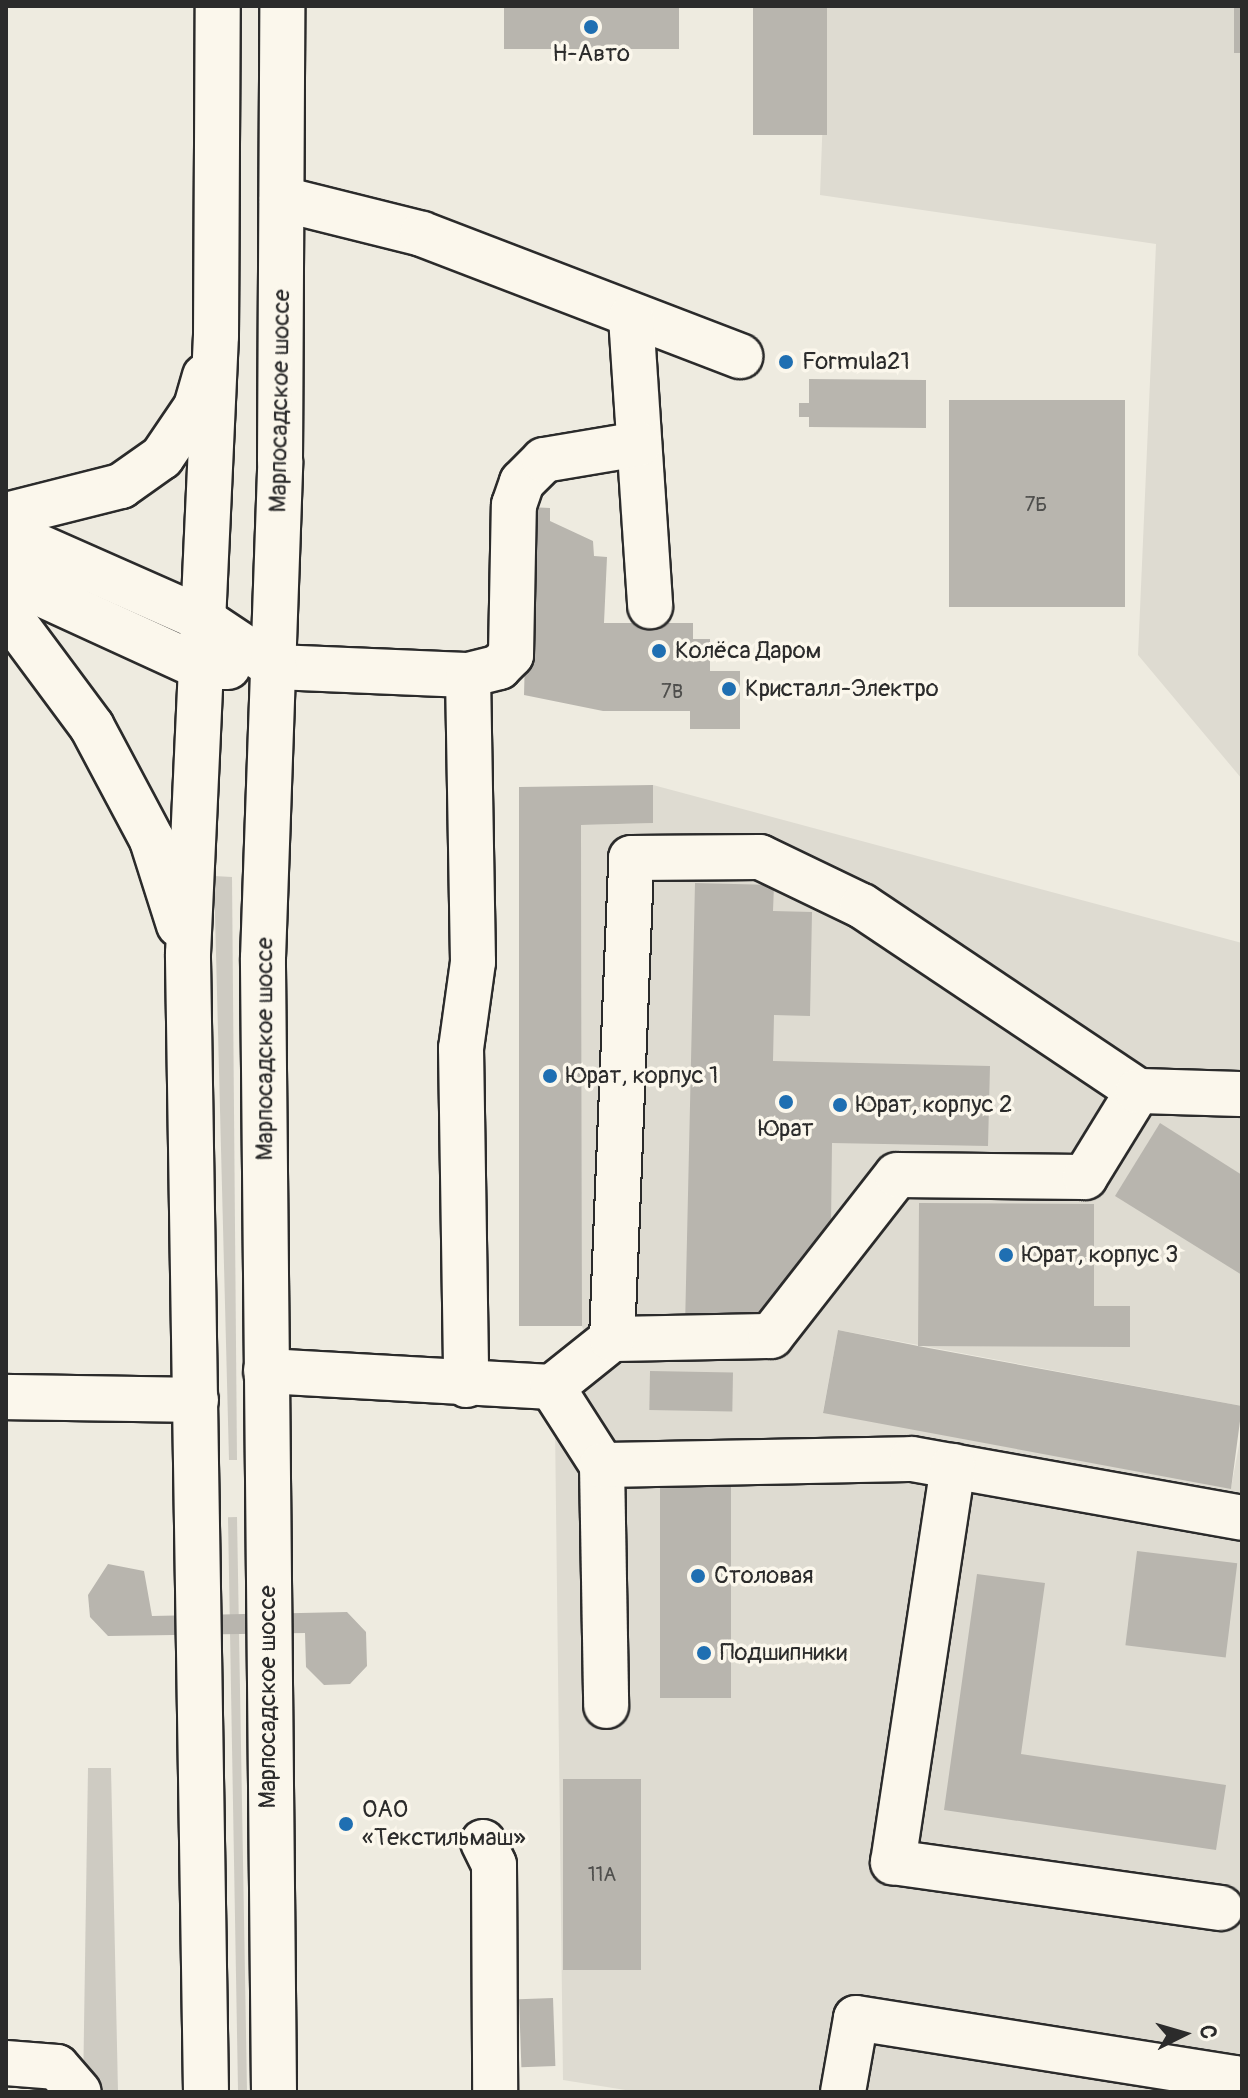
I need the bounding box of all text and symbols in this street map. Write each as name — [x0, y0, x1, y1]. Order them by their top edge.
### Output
marker: Н-Авто — [582, 18, 600, 36]
place label: Н-Авто — [552, 40, 630, 68]
street label: Марпосадское шоссе — [264, 289, 296, 513]
place label: Formula21 — [802, 348, 910, 376]
marker: Formula21 — [777, 353, 795, 371]
house number: 7Б — [1025, 492, 1047, 516]
place label: Колёса Даром — [675, 637, 821, 665]
marker: Колёса Даром — [650, 642, 668, 660]
place label: Кристалл-Электро — [745, 675, 939, 703]
house number: 7В — [661, 679, 683, 703]
marker: Кристалл-Электро — [720, 680, 738, 698]
street label: Марпосадское шоссе — [251, 937, 279, 1161]
place label: Юрат, корпус 1 — [566, 1062, 718, 1090]
marker: Юрат, корпус 1 — [541, 1067, 559, 1085]
place label: Юрат, корпус 2 — [856, 1091, 1012, 1119]
marker: Юрат — [777, 1093, 795, 1111]
marker: Юрат, корпус 2 — [831, 1096, 849, 1114]
place label: Юрат — [758, 1115, 814, 1143]
place label: Юрат, корпус 3 — [1022, 1241, 1178, 1269]
marker: Юрат, корпус 3 — [997, 1246, 1015, 1264]
place label: Столовая — [714, 1562, 813, 1590]
marker: Столовая — [689, 1567, 707, 1585]
street label: Марпосадское шоссе — [254, 1585, 282, 1809]
place label: Подшипники — [720, 1639, 847, 1667]
marker: Подшипники — [695, 1644, 713, 1662]
place label: ОАО «Текстильмаш» — [362, 1796, 526, 1852]
marker: ОАО «Текстильмаш» — [337, 1815, 355, 1833]
house number: 11А — [588, 1862, 616, 1886]
north arrow — [1144, 1994, 1224, 2074]
text: С — [1193, 2024, 1222, 2040]

